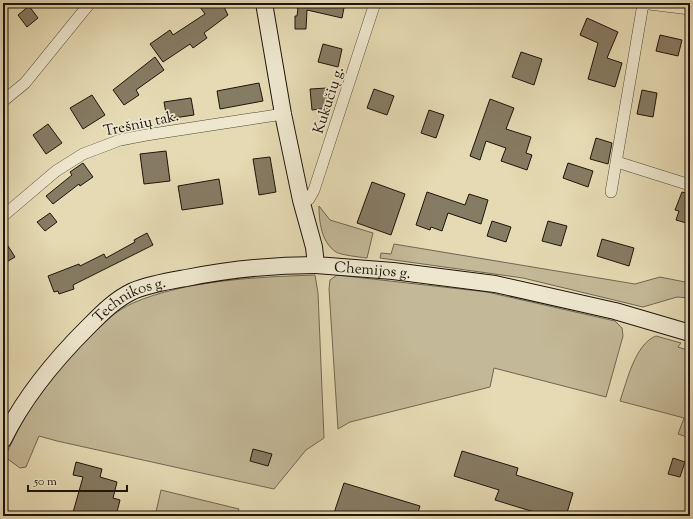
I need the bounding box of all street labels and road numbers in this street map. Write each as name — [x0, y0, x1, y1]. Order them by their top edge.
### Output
street label: Kukučių g. — [309, 64, 350, 137]
street label: Trešnių tak. — [102, 106, 181, 143]
street label: Chemijos g. — [333, 257, 412, 285]
street label: Technikos g. — [89, 273, 168, 328]

